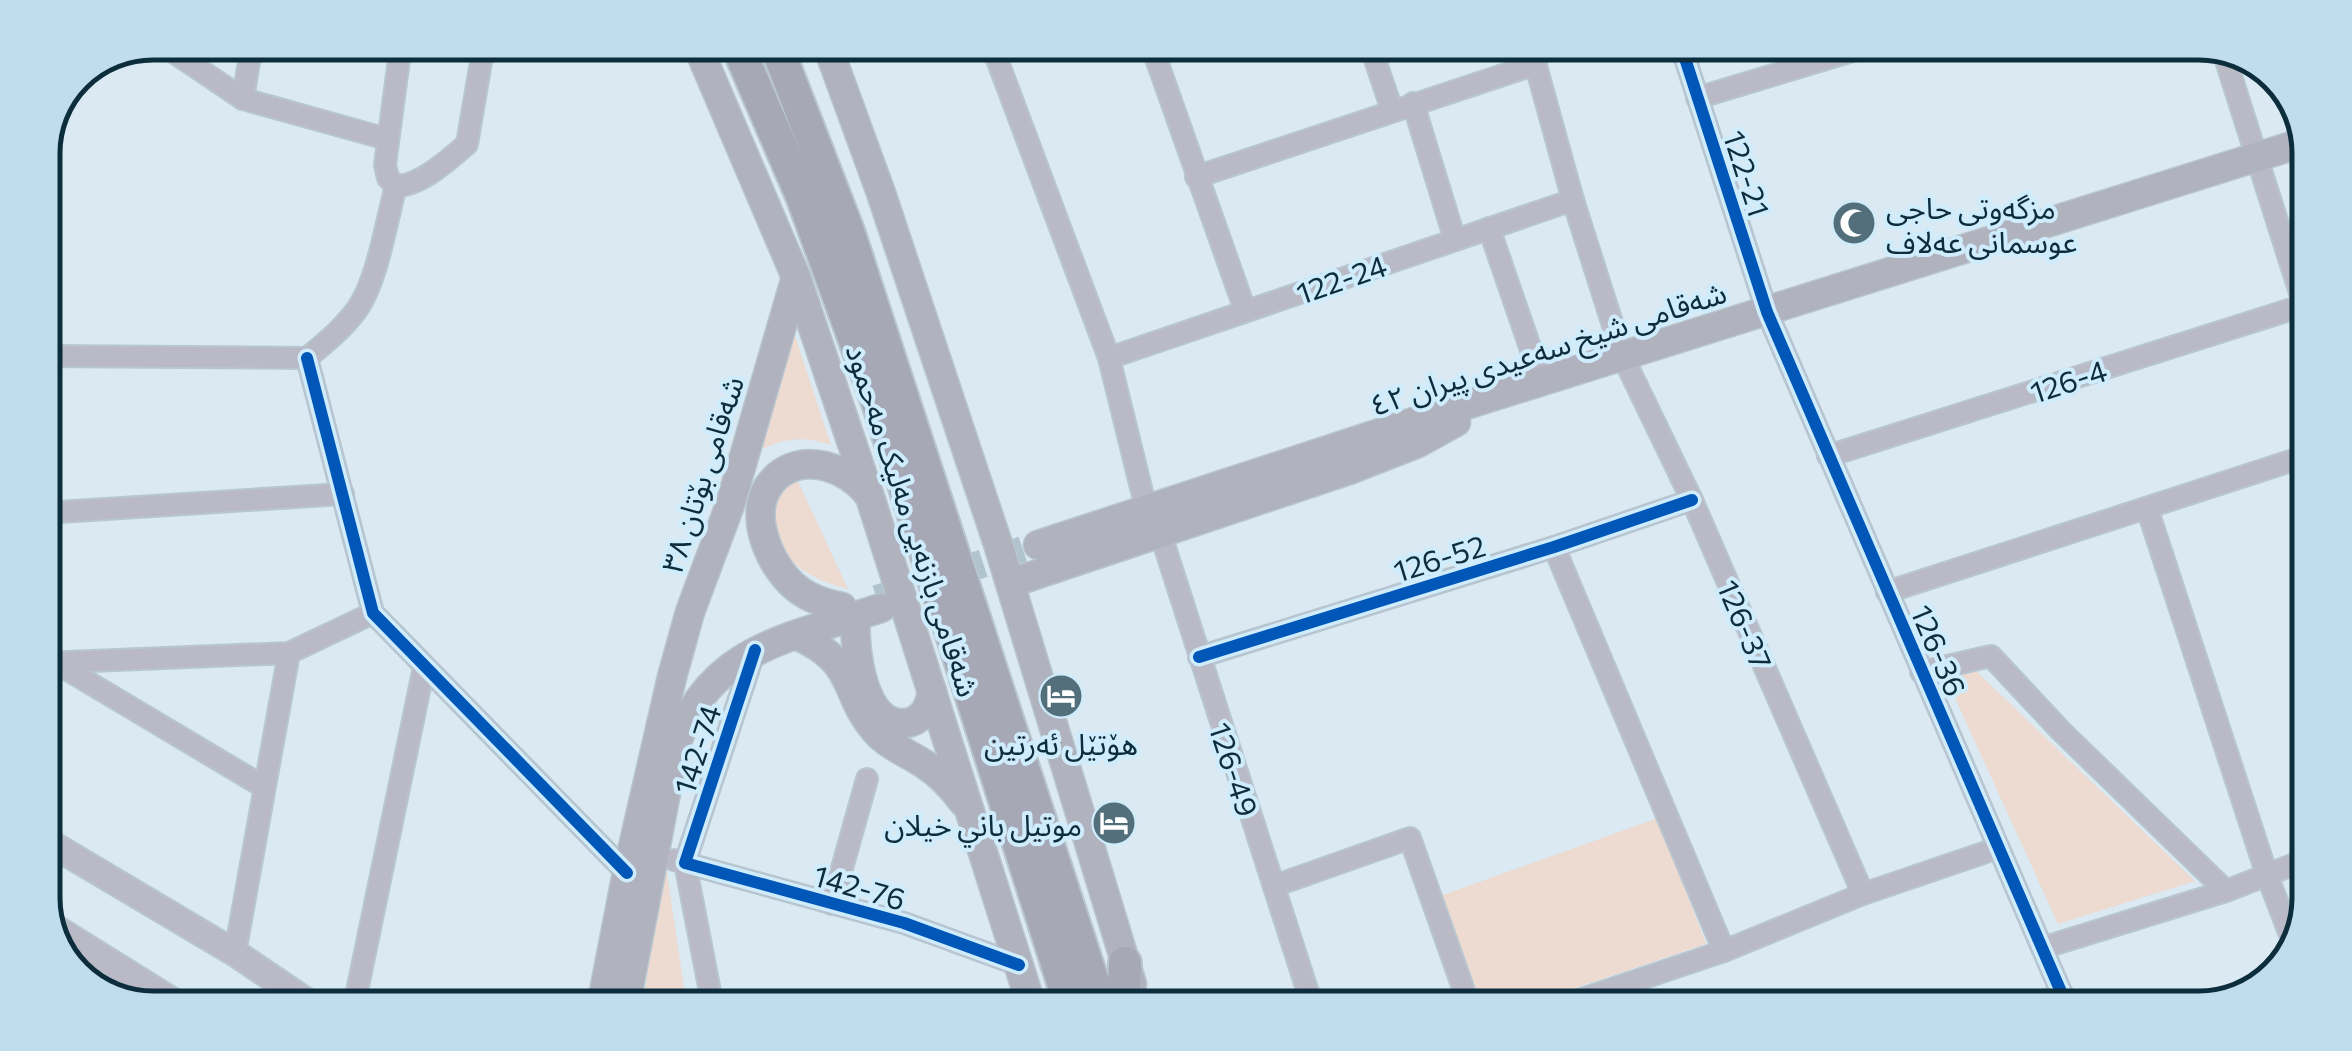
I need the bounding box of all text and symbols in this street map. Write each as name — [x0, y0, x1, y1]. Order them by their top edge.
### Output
street label: 122-21 — [1717, 125, 1779, 221]
place label: مزگەوتی حاجی عوسمانی عەلاف — [1886, 188, 2077, 260]
mosque icon: مزگەوتی حاجی عوسمانی عەلاف — [1831, 200, 1877, 246]
street label: 122-24 — [1291, 245, 1391, 311]
street label: شەقامی شیخ سەعیدی پیران ٤٢ — [1366, 272, 1732, 428]
street label: شەقامی بازنەیی مەلیک مەحمود — [839, 339, 988, 701]
street label: 126-4 — [2025, 350, 2111, 410]
street label: شەقامی بۆتان ٣٨ — [652, 371, 751, 577]
street label: 126-52 — [1389, 526, 1489, 588]
street label: 126-37 — [1711, 574, 1781, 674]
street label: 126-36 — [1904, 599, 1976, 701]
hotel icon: هۆتێل ئەرتین — [1038, 673, 1084, 719]
street label: 142-74 — [664, 700, 728, 798]
street label: 126-49 — [1202, 717, 1268, 821]
place label: هۆتێل ئەرتین — [984, 724, 1138, 762]
hotel icon: موتيل باني خيلان — [1091, 800, 1137, 846]
place label: موتيل باني خيلان — [884, 805, 1082, 848]
street label: 142-76 — [810, 855, 910, 917]

